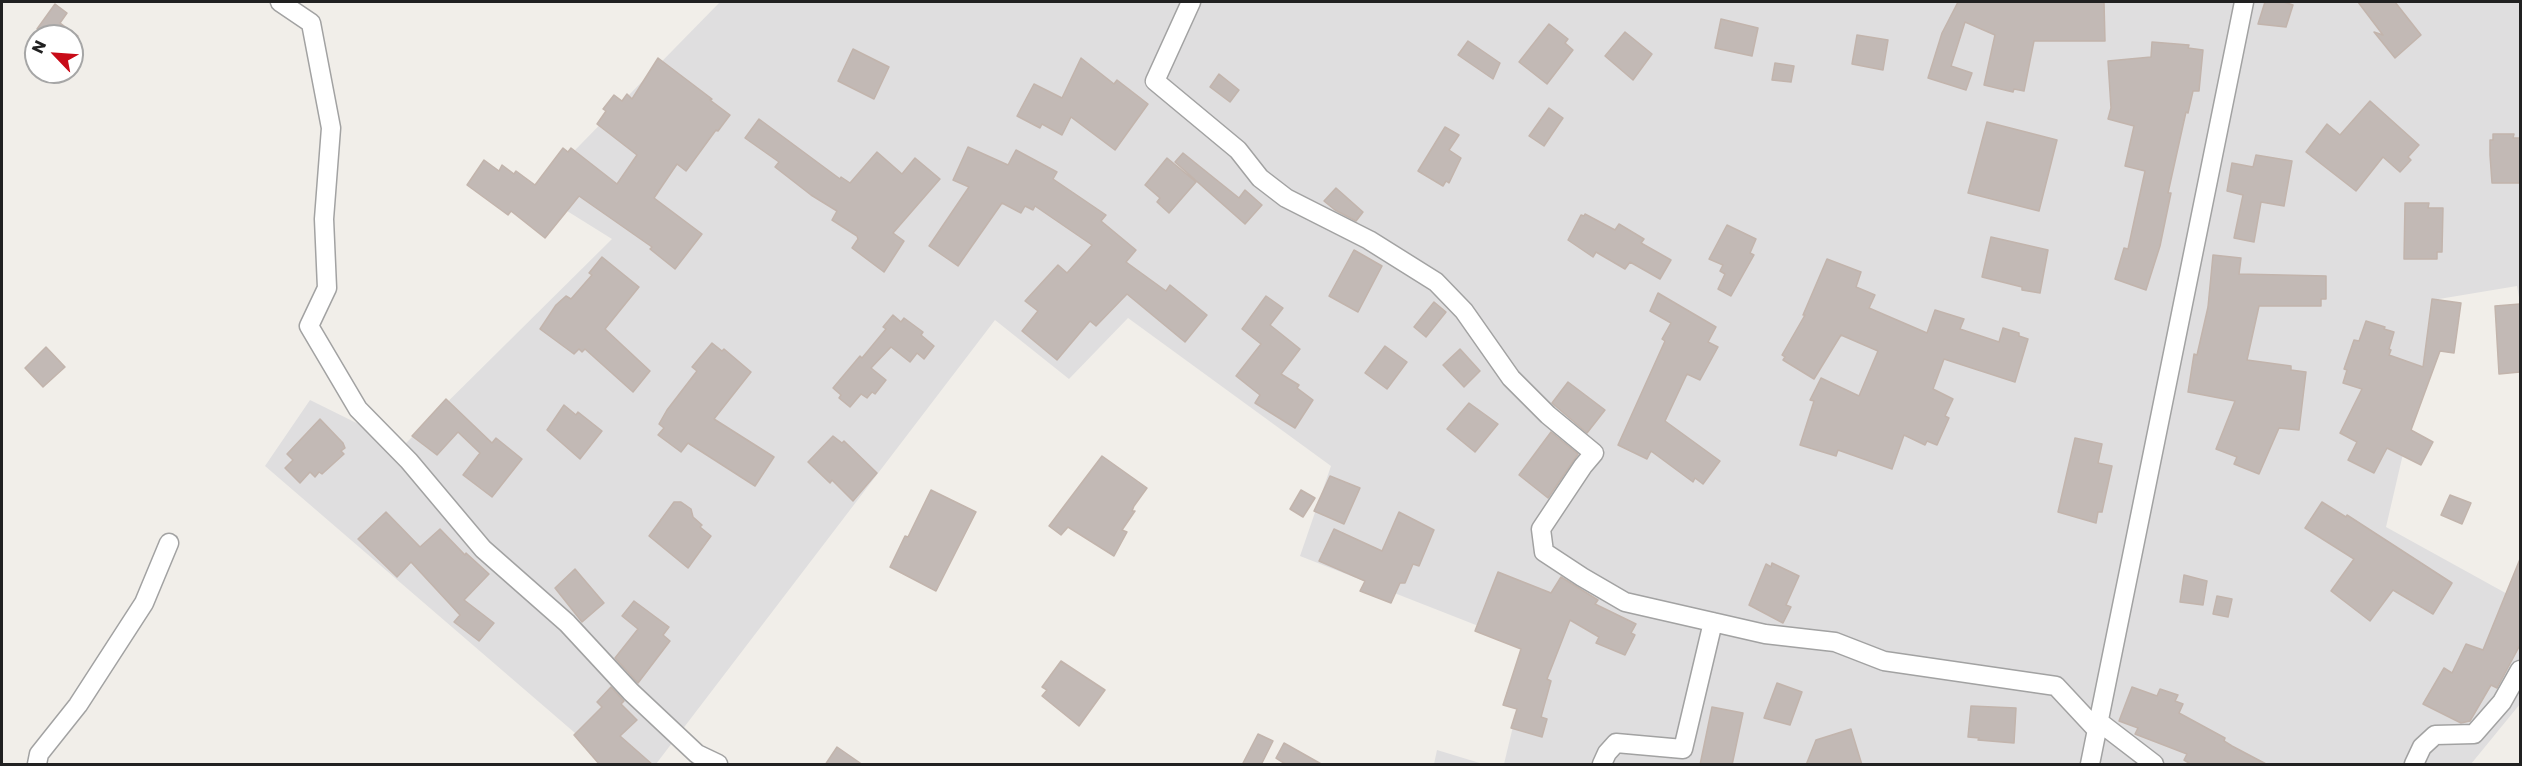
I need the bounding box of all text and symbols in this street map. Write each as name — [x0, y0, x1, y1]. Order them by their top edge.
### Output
north arrow — [24, 24, 84, 84]
text: N — [26, 37, 52, 57]

